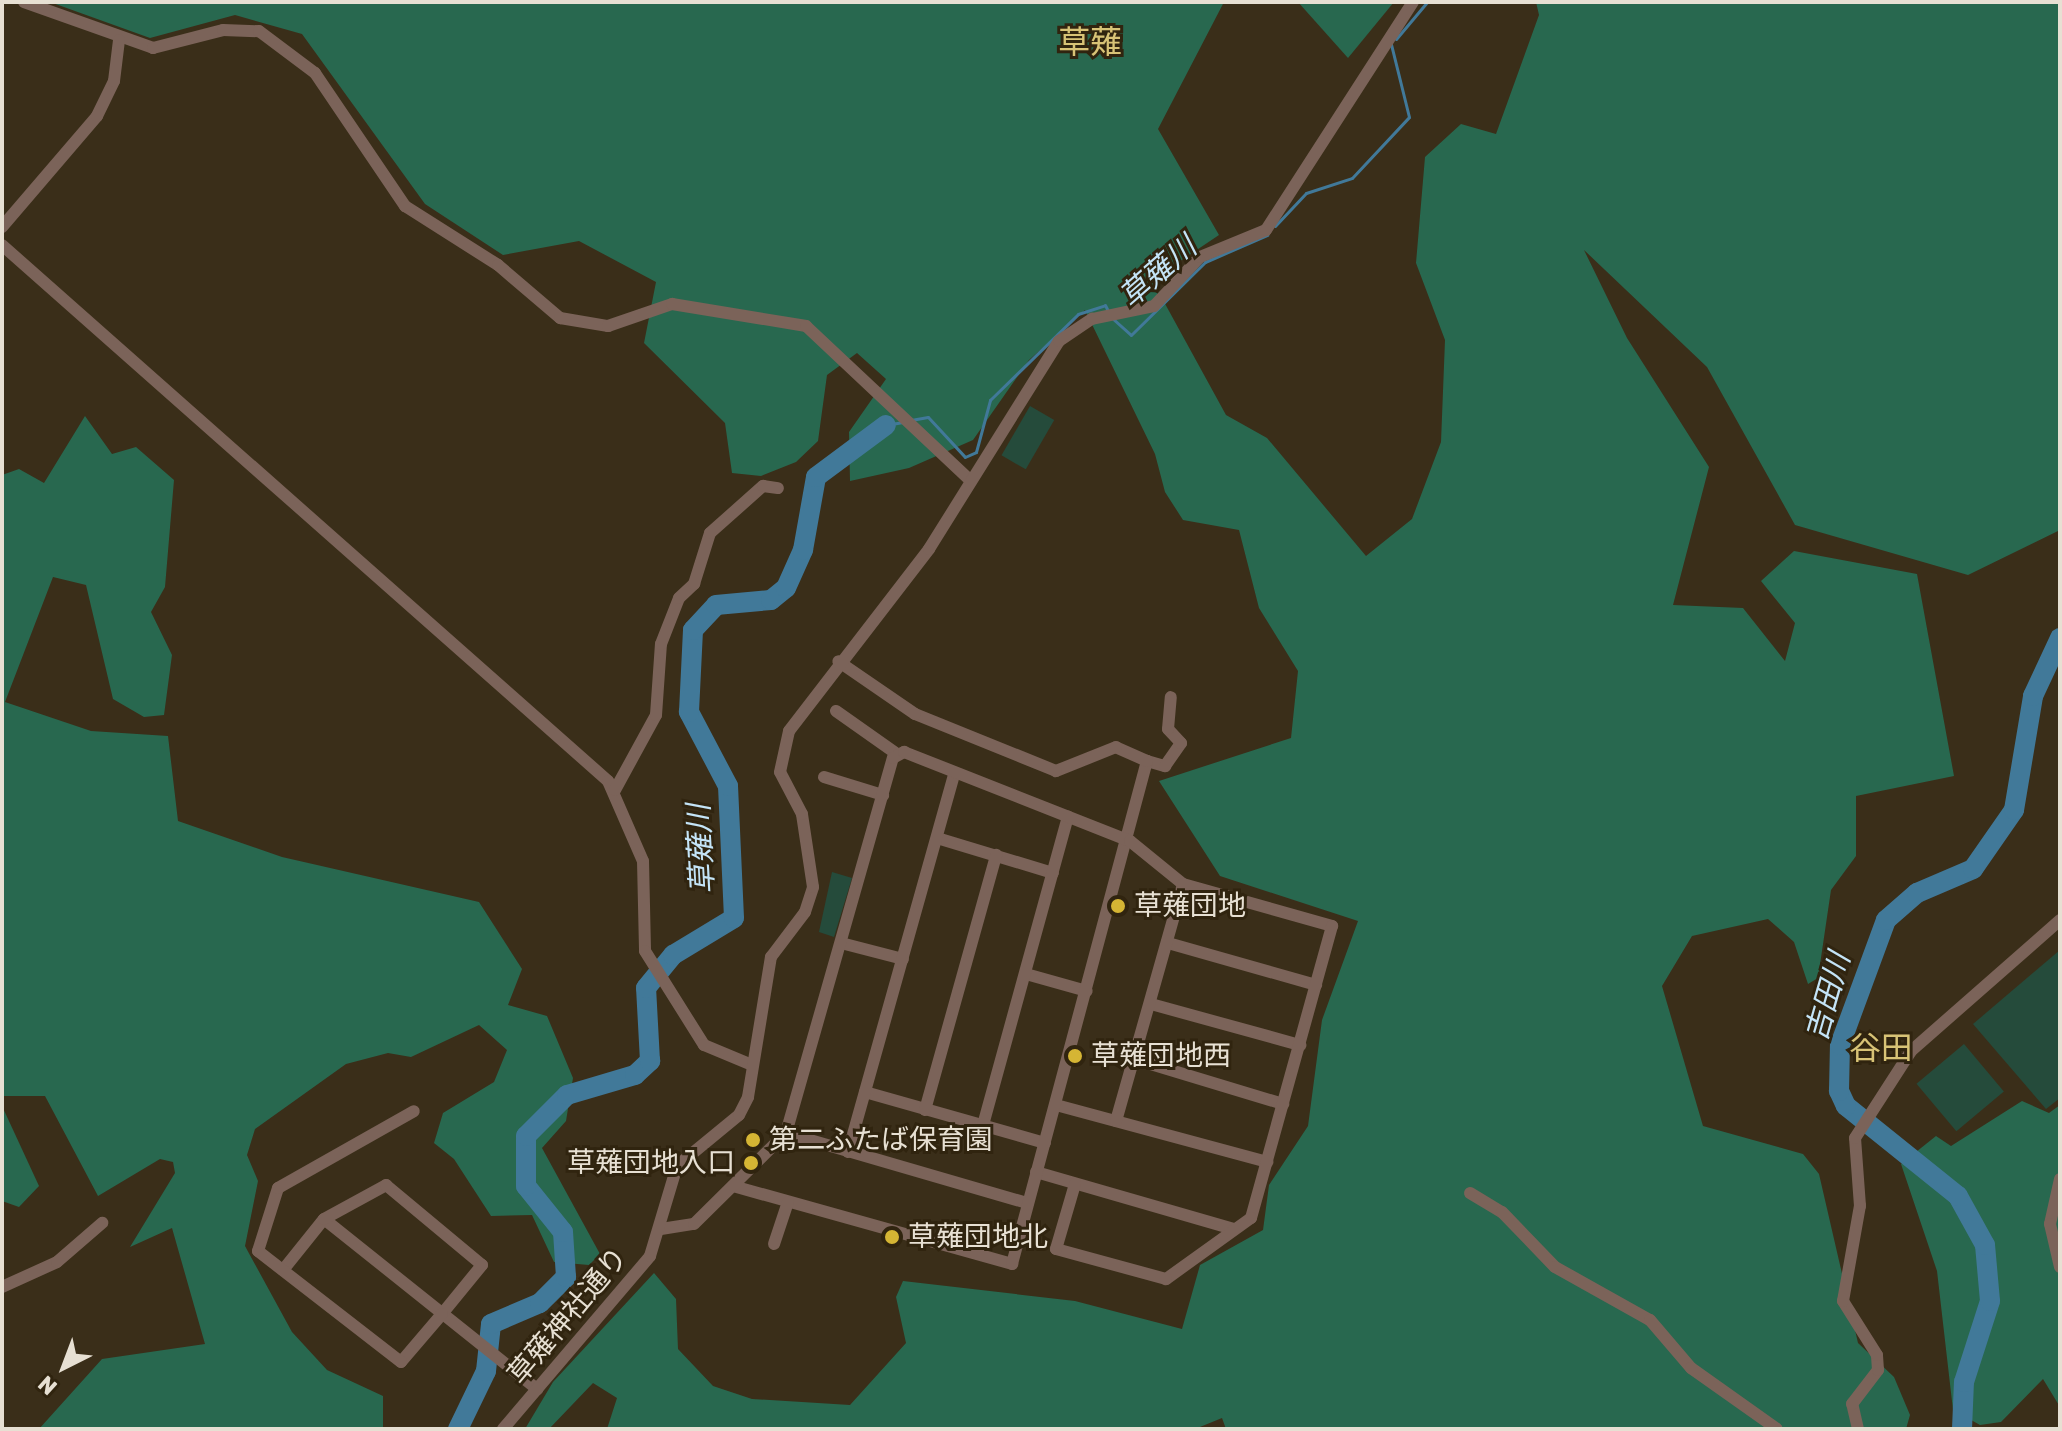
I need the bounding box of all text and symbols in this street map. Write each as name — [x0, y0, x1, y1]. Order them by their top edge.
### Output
district label: 草薙 — [1058, 23, 1122, 61]
water label: 草薙川 — [1112, 229, 1204, 315]
water label: 草薙川 — [681, 803, 721, 895]
place label: 草薙団地 — [1134, 889, 1246, 923]
marker: 草薙団地 — [1109, 897, 1127, 915]
water label: 吉田川 — [1798, 949, 1858, 1045]
district label: 谷田 — [1849, 1029, 1913, 1067]
place label: 草薙団地西 — [1091, 1039, 1231, 1073]
marker: 草薙団地西 — [1066, 1047, 1084, 1065]
place label: 第二ふたば保育園 — [769, 1123, 993, 1157]
marker: 第二ふたば保育園 — [744, 1131, 762, 1149]
place label: 草薙団地入口 — [567, 1146, 735, 1180]
marker: 草薙団地入口 — [742, 1154, 760, 1172]
place label: 草薙団地北 — [908, 1220, 1048, 1254]
marker: 草薙団地北 — [883, 1228, 901, 1246]
street label: 草薙神社通り — [501, 1241, 635, 1391]
north arrow — [24, 1327, 104, 1407]
text: N — [33, 1370, 63, 1401]

